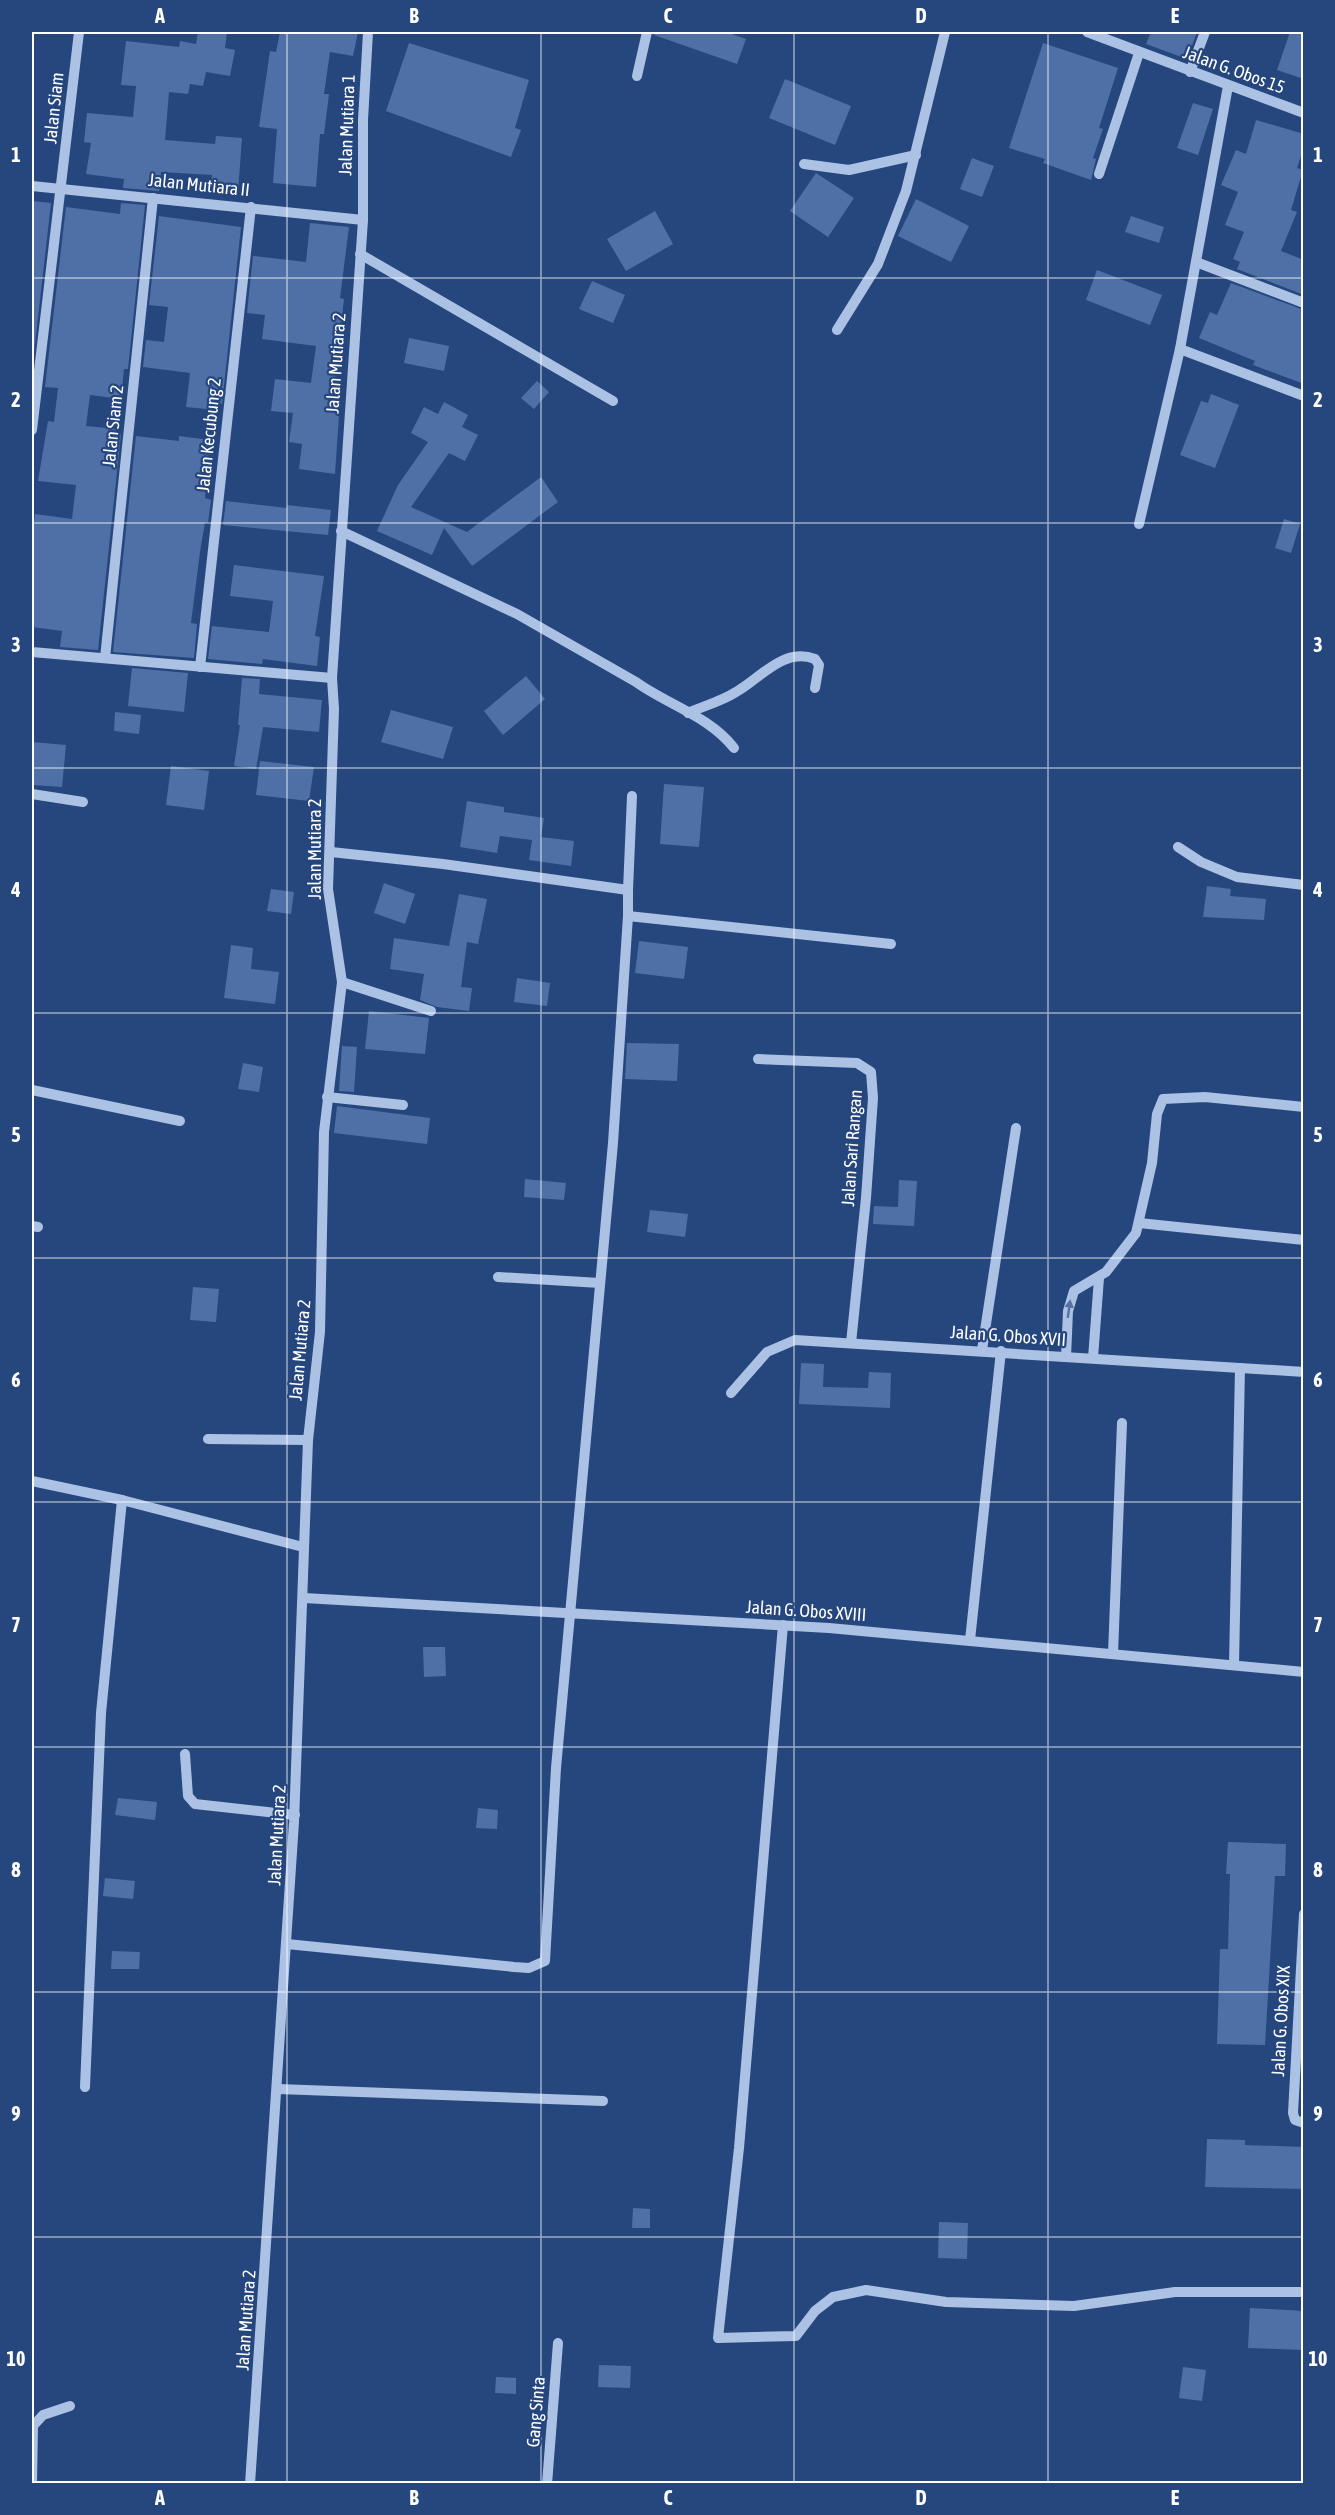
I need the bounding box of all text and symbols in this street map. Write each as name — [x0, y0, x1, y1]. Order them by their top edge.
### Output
text: A — [154, 4, 165, 27]
text: B — [409, 4, 419, 27]
text: C — [664, 4, 673, 27]
text: D — [915, 4, 927, 27]
text: E — [1171, 4, 1180, 27]
street label: Jalan G. Obos 15 — [1180, 41, 1288, 98]
street label: Jalan Siam — [39, 71, 68, 145]
street label: Jalan Mutiara 1 — [334, 74, 359, 176]
text: 1 — [11, 143, 21, 166]
text: 1 — [1313, 143, 1323, 166]
street label: Jalan Mutiara II — [147, 169, 251, 200]
street label: Jalan Mutiara 2 — [321, 312, 350, 414]
street label: Jalan Kecubung 2 — [192, 377, 225, 493]
street label: Jalan Siam 2 — [98, 384, 127, 468]
text: 2 — [11, 388, 21, 411]
text: 2 — [1313, 388, 1323, 411]
text: 3 — [11, 633, 21, 656]
text: 3 — [1313, 633, 1323, 656]
street label: Jalan Mutiara 2 — [304, 798, 325, 900]
text: 4 — [10, 878, 21, 901]
text: 4 — [1312, 878, 1323, 901]
street label: Jalan Sari Rangan — [837, 1089, 866, 1207]
text: 5 — [11, 1123, 21, 1146]
text: 5 — [1313, 1123, 1323, 1146]
street label: Jalan Mutiara 2 — [285, 1299, 314, 1401]
one-way arrow — [1064, 1299, 1073, 1318]
street label: Jalan G. Obos XVII — [949, 1321, 1067, 1350]
text: 6 — [11, 1368, 21, 1391]
text: 6 — [1313, 1368, 1323, 1391]
street label: Jalan G. Obos XVIII — [745, 1596, 867, 1625]
text: 7 — [11, 1613, 21, 1636]
text: 7 — [1313, 1613, 1323, 1636]
street label: Jalan Mutiara 2 — [263, 1784, 290, 1886]
text: 8 — [11, 1858, 21, 1881]
text: 8 — [1313, 1858, 1323, 1881]
street label: Jalan G. Obos XIX — [1267, 1964, 1294, 2077]
text: 9 — [11, 2102, 21, 2125]
text: 9 — [1313, 2102, 1323, 2125]
street label: Jalan Mutiara 2 — [231, 2269, 260, 2371]
text: 10 — [7, 2347, 25, 2370]
text: 10 — [1309, 2347, 1327, 2370]
street label: Gang Sinta — [522, 2376, 549, 2448]
text: A — [154, 2486, 165, 2509]
text: B — [409, 2486, 419, 2509]
text: C — [664, 2486, 673, 2509]
text: D — [915, 2486, 927, 2509]
text: E — [1171, 2486, 1180, 2509]

